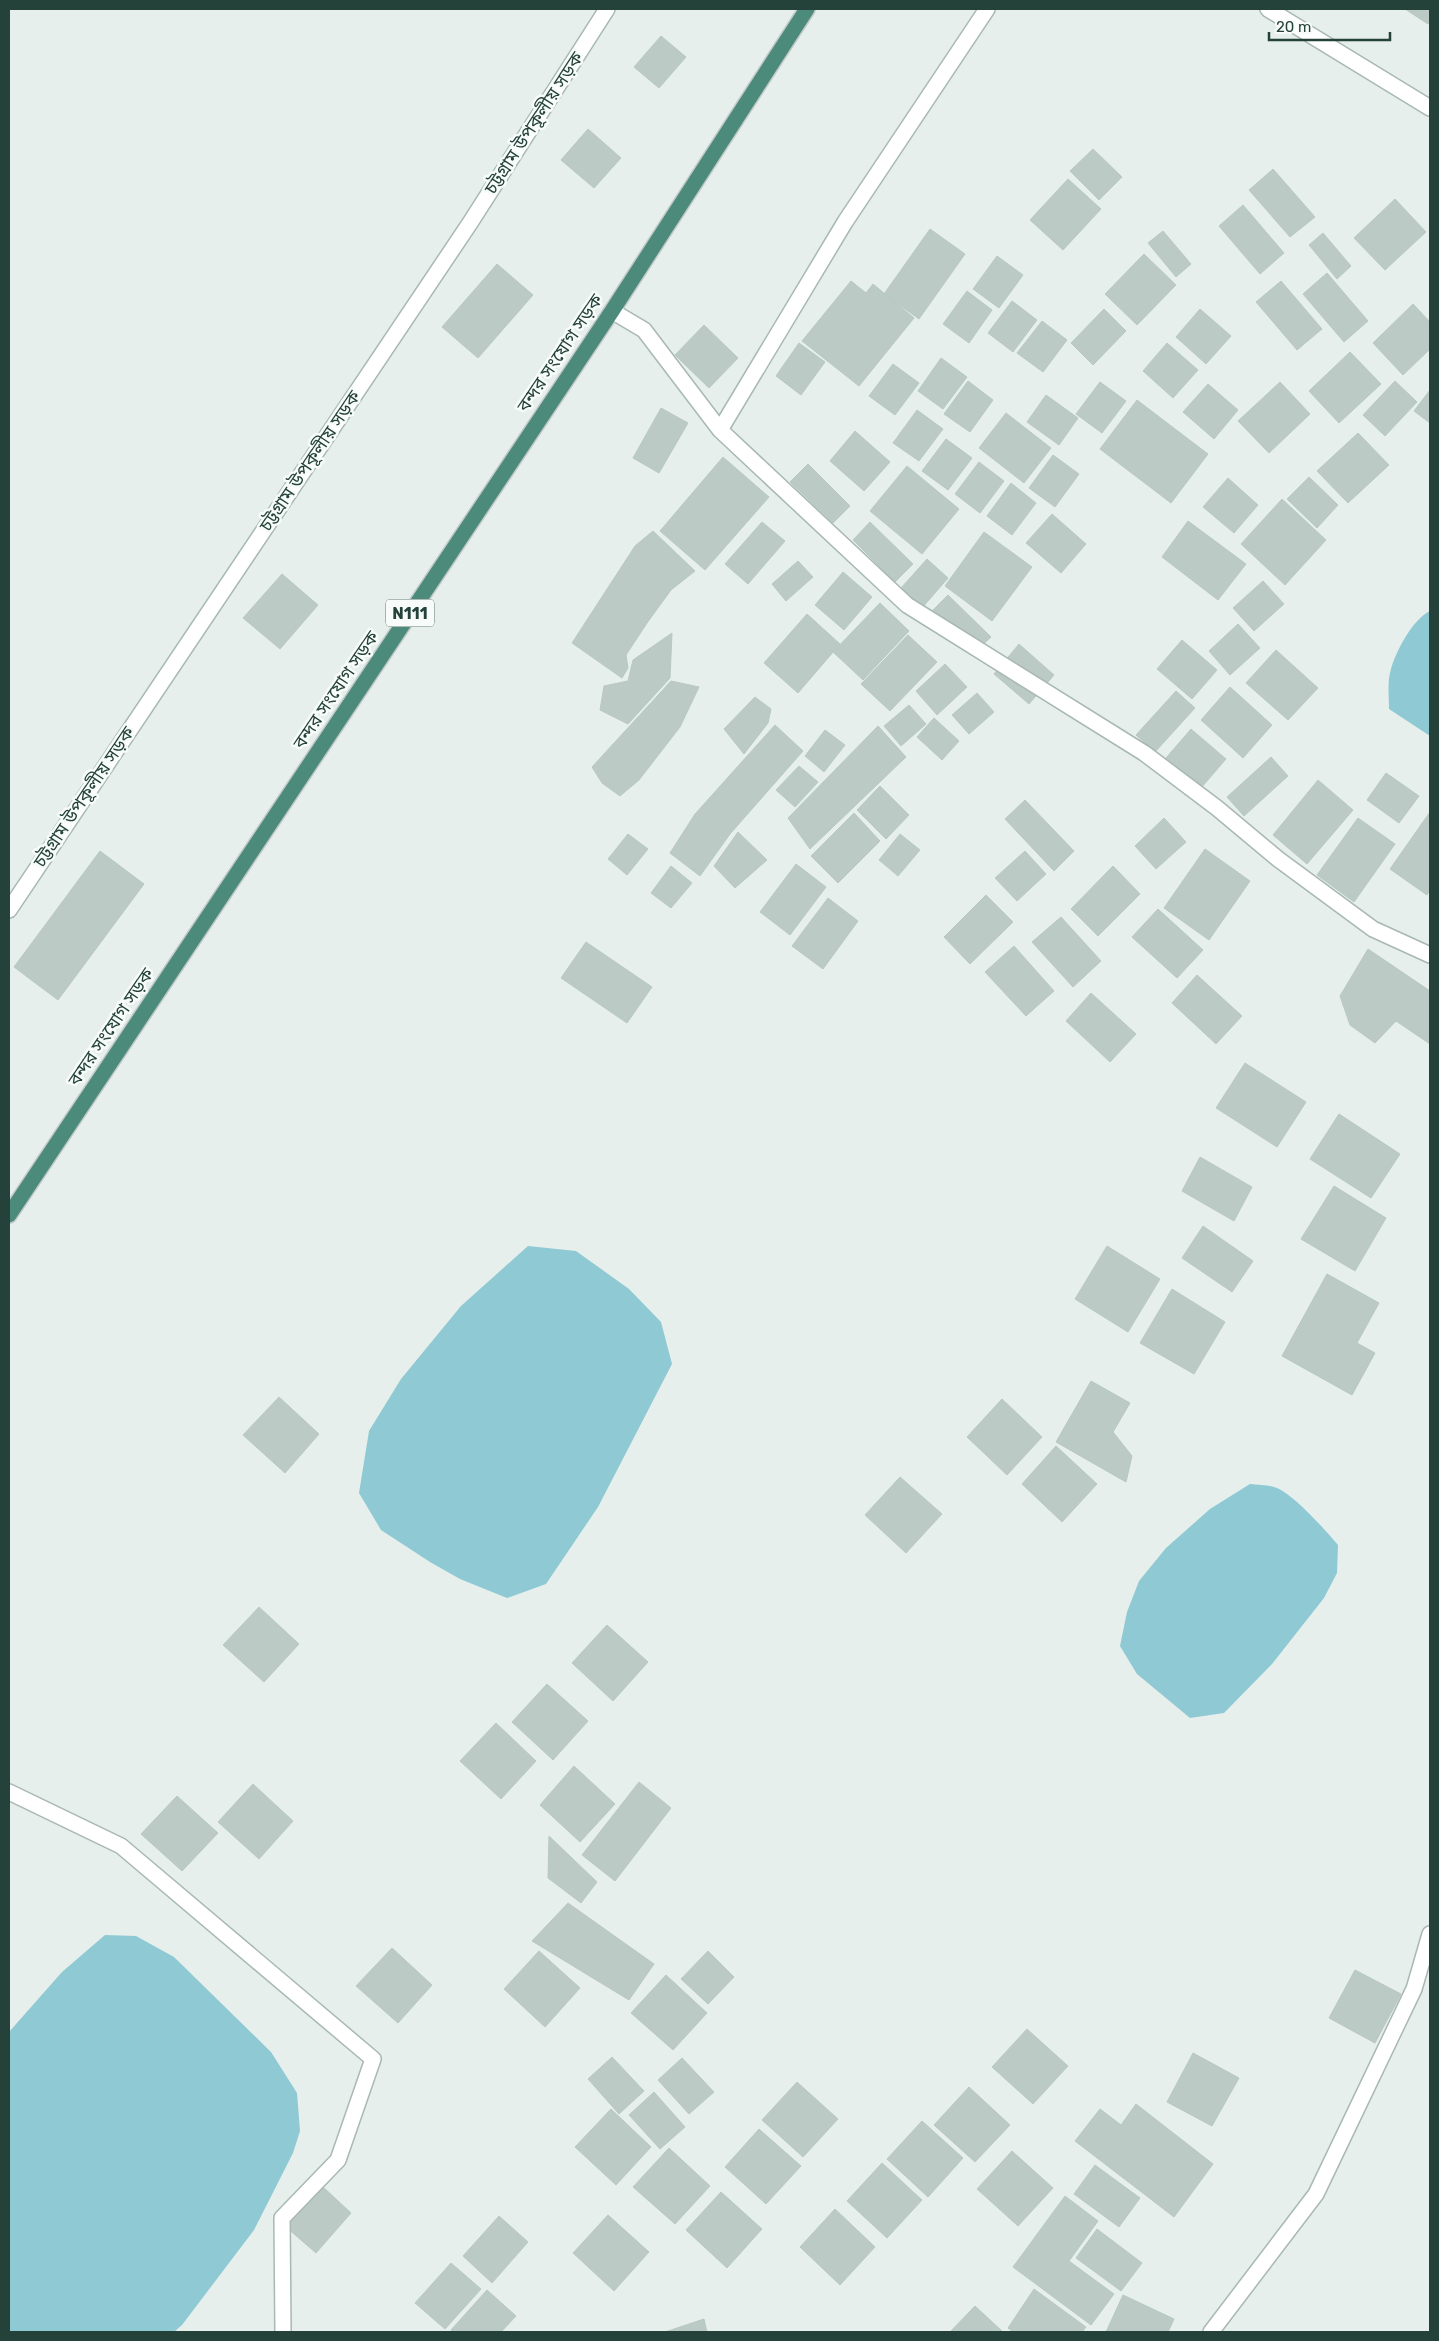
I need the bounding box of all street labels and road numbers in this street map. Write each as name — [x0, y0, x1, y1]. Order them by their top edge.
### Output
street label: চট্টগ্রাম উপকূলীয় সড়ক — [479, 47, 588, 199]
street label: বন্দর সংযোগ সড়ক — [512, 289, 608, 417]
street label: চট্টগ্রাম উপকূলীয় সড়ক — [254, 386, 365, 536]
road number: N111 — [386, 600, 434, 626]
street label: বন্দর সংযোগ সড়ক — [288, 626, 384, 754]
street label: চট্টগ্রাম উপকূলীয় সড়ক — [28, 722, 139, 872]
street label: বন্দর সংযোগ সড়ক — [63, 963, 159, 1091]

